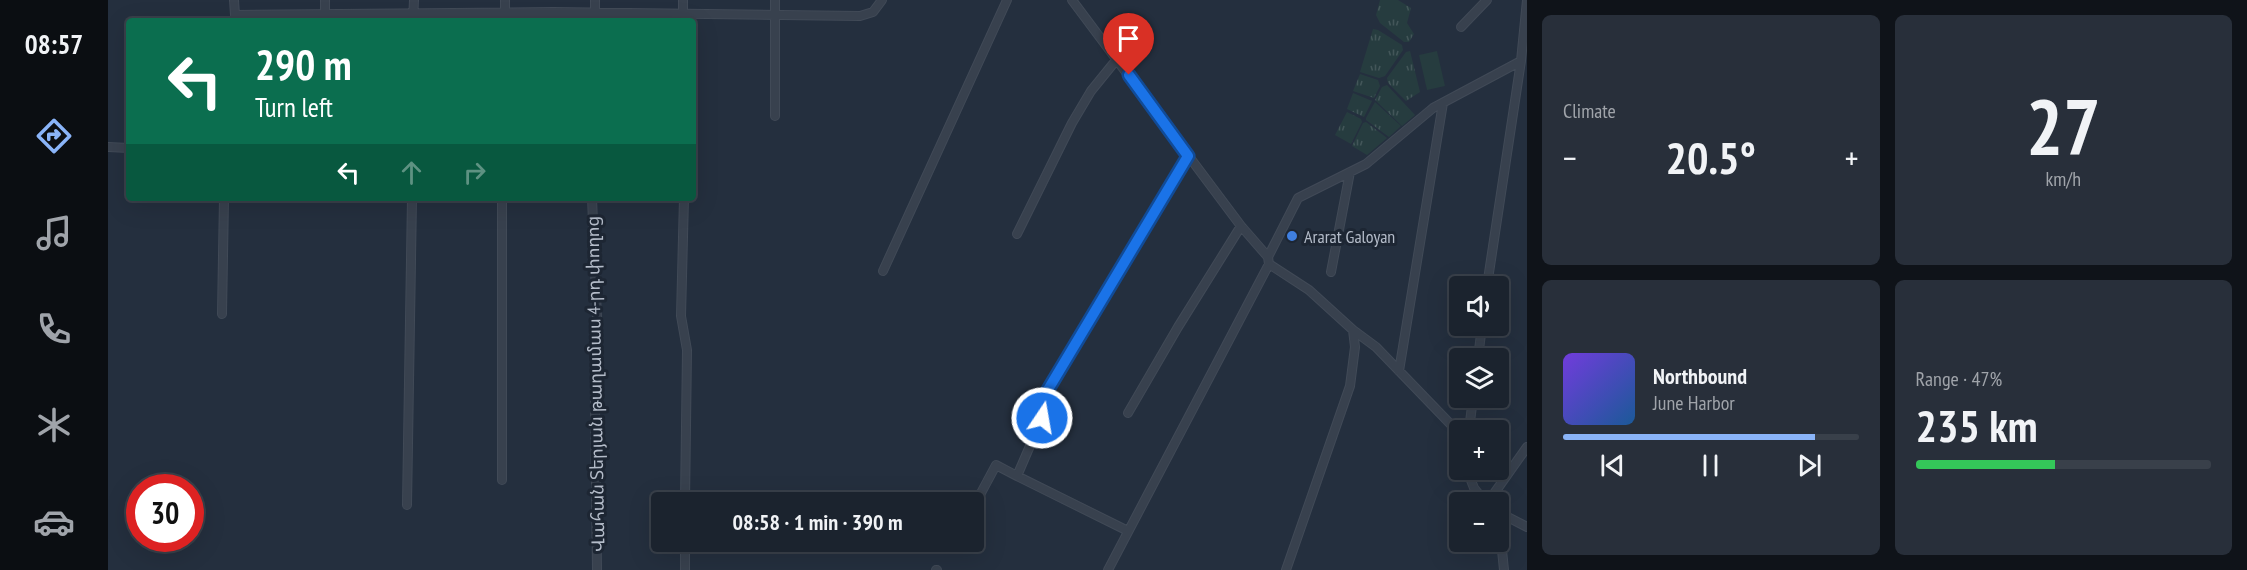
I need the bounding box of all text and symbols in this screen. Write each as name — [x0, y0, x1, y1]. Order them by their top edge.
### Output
pin — [1103, 13, 1154, 75]
icon: arrive — [1112, 22, 1145, 55]
text: 08:57 — [25, 27, 83, 61]
text: 290 m — [255, 37, 352, 92]
icon: left — [156, 42, 234, 120]
text: 27 — [2026, 76, 2101, 177]
text: Turn left — [255, 90, 333, 124]
text: Climate — [1563, 98, 1616, 124]
icon: directions — [33, 115, 75, 157]
text: 20.5° — [1666, 128, 1756, 186]
text: − — [1563, 136, 1577, 179]
text: + — [1845, 136, 1858, 179]
icon: left — [332, 156, 365, 189]
icon: ahead — [395, 156, 428, 189]
icon: right — [458, 156, 491, 189]
text: km/h — [2046, 166, 2081, 192]
icon: music — [33, 212, 75, 254]
street label: Վահան Տերյան թաղամաս 4-րդ փողոց — [581, 216, 609, 552]
place label: Ararat Galoyan — [1304, 225, 1395, 248]
marker: Ararat Galoyan — [1285, 229, 1299, 243]
map controls — [1449, 276, 1509, 552]
button: sound — [1449, 276, 1509, 336]
icon: phone — [33, 308, 75, 350]
button: layers — [1449, 348, 1509, 408]
text: Northbound — [1653, 362, 1747, 390]
text: Range · 47% — [1916, 366, 2002, 392]
position arrow — [1010, 386, 1074, 450]
text: June Harbor — [1653, 390, 1735, 416]
text: 235 km — [1916, 396, 2038, 454]
icon: climate — [33, 404, 75, 446]
button: + — [1449, 420, 1509, 480]
icon: previous — [1596, 449, 1629, 482]
icon: pause — [1694, 449, 1727, 482]
icon: next — [1793, 449, 1826, 482]
speed limit sign: 30 — [126, 474, 204, 552]
button: − — [1449, 492, 1509, 552]
icon: car — [33, 501, 75, 543]
text: 08:58 · 1 min · 390 m — [732, 508, 903, 536]

